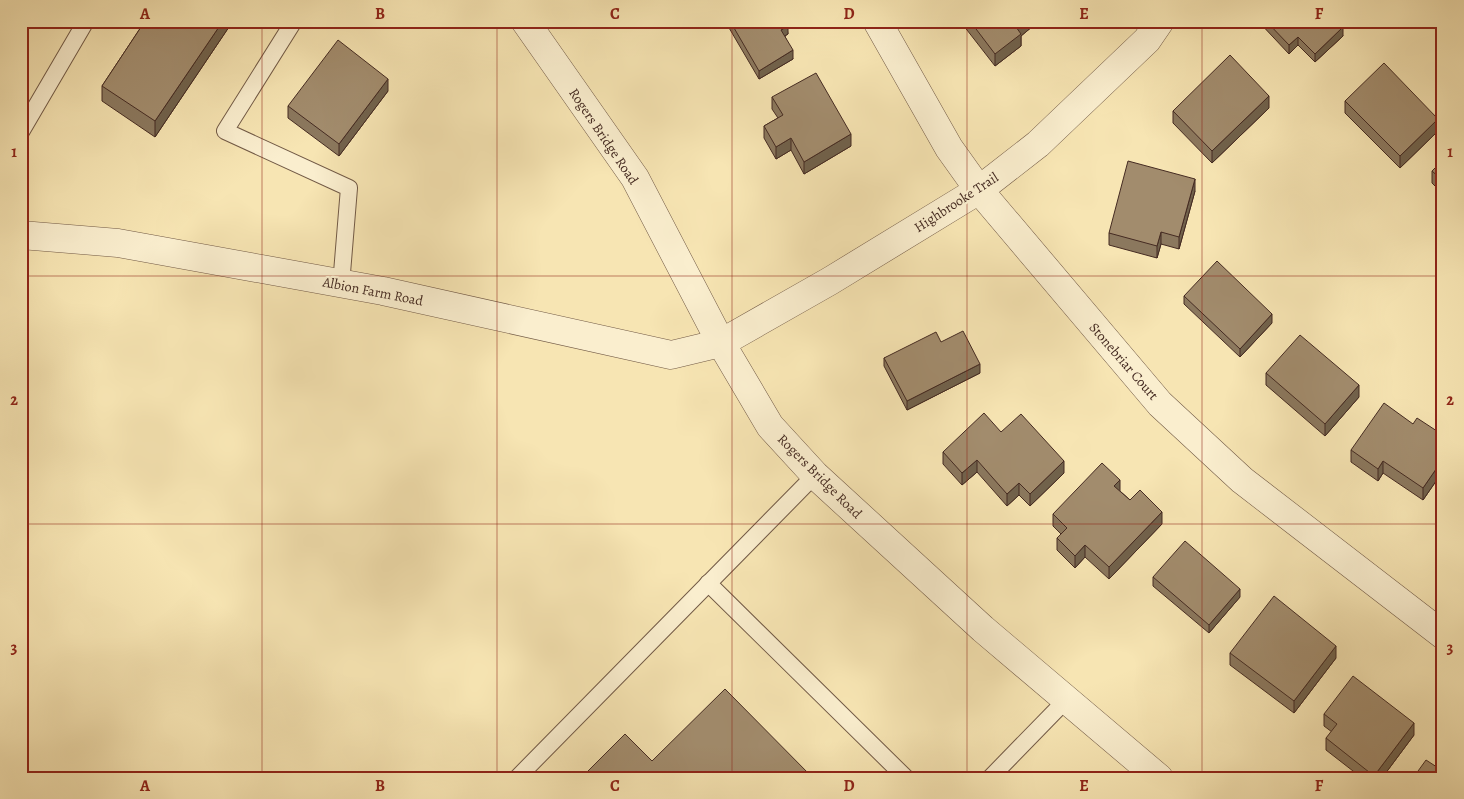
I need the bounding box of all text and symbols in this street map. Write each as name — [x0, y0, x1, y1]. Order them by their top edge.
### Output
text: A — [139, 3, 151, 25]
text: B — [375, 3, 385, 25]
text: C — [610, 3, 620, 25]
text: D — [843, 3, 855, 25]
text: E — [1079, 3, 1089, 25]
text: F — [1315, 3, 1324, 25]
street label: Rogers Bridge Road — [564, 84, 643, 189]
text: 1 — [11, 141, 17, 163]
text: 1 — [1447, 141, 1453, 163]
street label: Highbrooke Trail — [910, 168, 1003, 237]
street label: Albion Farm Road — [320, 272, 425, 311]
street label: Stonebriar Court — [1085, 318, 1163, 404]
text: 2 — [10, 389, 18, 411]
text: 2 — [1446, 389, 1454, 411]
street label: Rogers Bridge Road — [773, 430, 866, 523]
text: 3 — [11, 637, 18, 659]
text: 3 — [1447, 637, 1454, 659]
text: A — [139, 775, 151, 797]
text: B — [375, 775, 385, 797]
text: C — [610, 775, 620, 797]
text: D — [843, 775, 855, 797]
text: E — [1079, 775, 1089, 797]
text: F — [1315, 775, 1324, 797]

